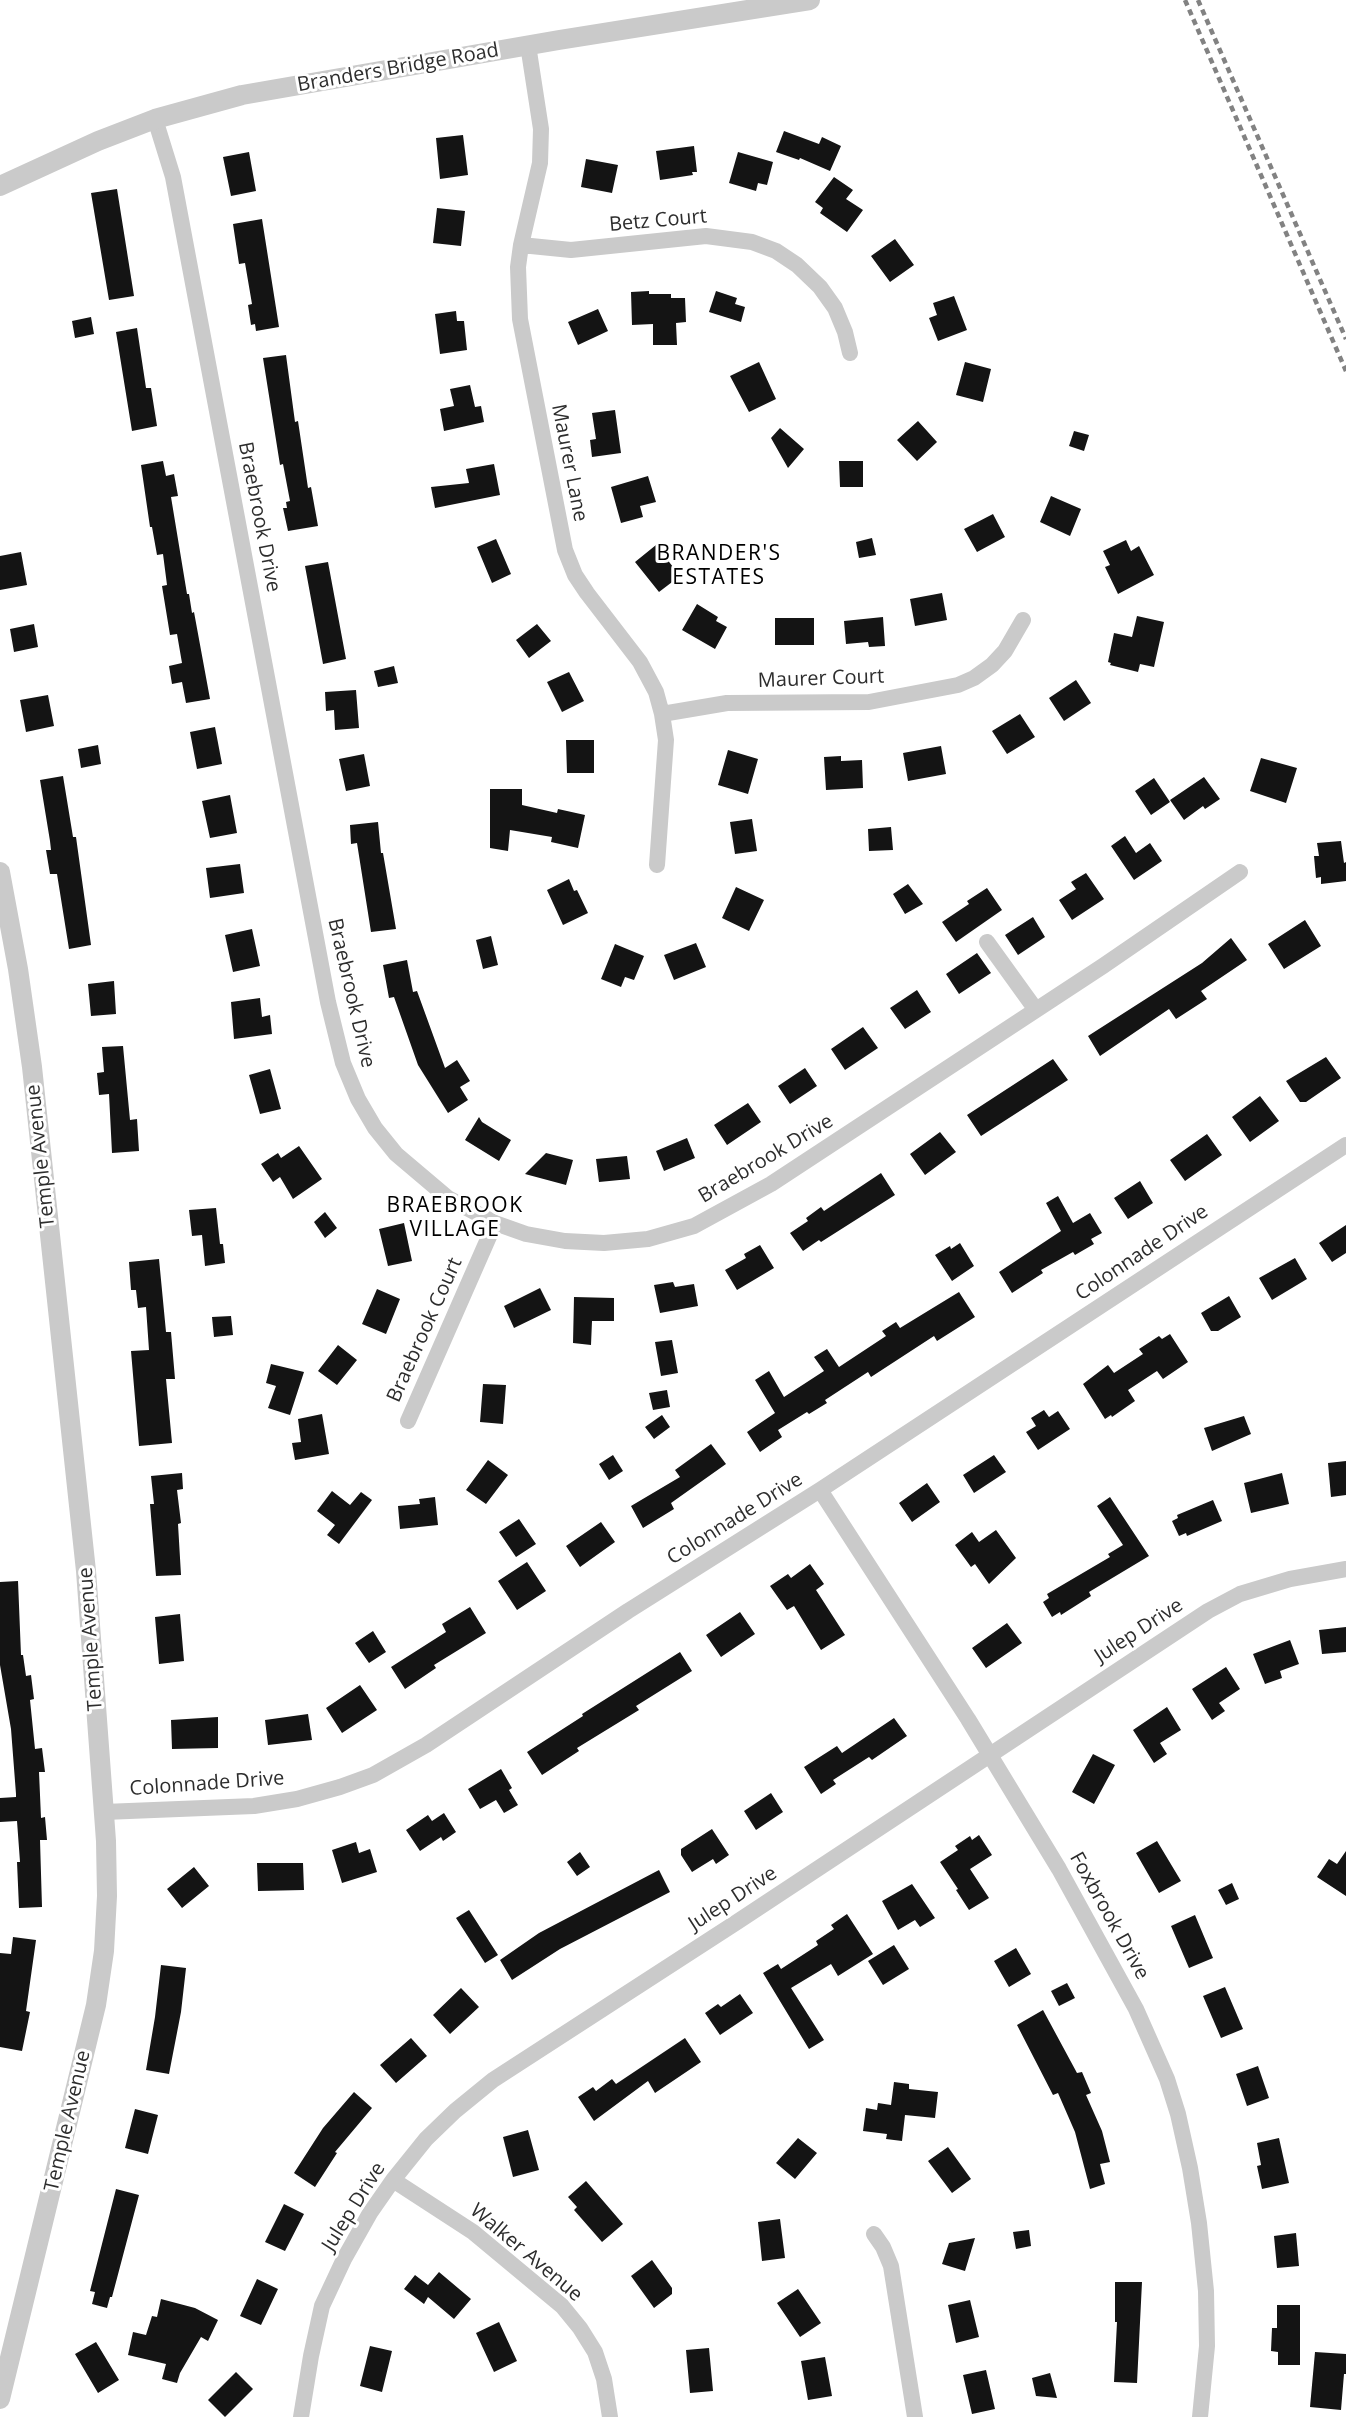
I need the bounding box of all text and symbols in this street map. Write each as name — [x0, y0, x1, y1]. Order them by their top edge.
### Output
street label: Branders Bridge Road — [295, 38, 501, 98]
street label: Betz Court — [608, 205, 708, 237]
street label: Maurer Lane — [546, 402, 592, 524]
street label: Braebrook Drive — [233, 440, 285, 594]
district label: BRANDER'S ESTATES — [656, 541, 782, 591]
street label: Maurer Court — [757, 665, 885, 693]
street label: Braebrook Drive — [322, 916, 380, 1070]
street label: Temple Avenue — [22, 1083, 60, 1229]
street label: Braebrook Drive — [694, 1109, 838, 1209]
district label: BRAEBROOK VILLAGE — [386, 1193, 524, 1243]
street label: Colonnade Drive — [1071, 1200, 1213, 1306]
street label: Braebrook Court — [382, 1254, 468, 1406]
street label: Colonnade Drive — [663, 1468, 807, 1570]
street label: Temple Avenue — [74, 1566, 108, 1712]
street label: Julep Drive — [1090, 1594, 1188, 1668]
street label: Colonnade Drive — [129, 1767, 285, 1801]
street label: Foxbrook Drive — [1064, 1848, 1154, 1984]
street label: Julep Drive — [684, 1862, 782, 1936]
street label: Temple Avenue — [40, 2048, 96, 2194]
street label: Julep Drive — [317, 2158, 391, 2256]
street label: Walker Avenue — [465, 2199, 587, 2307]

